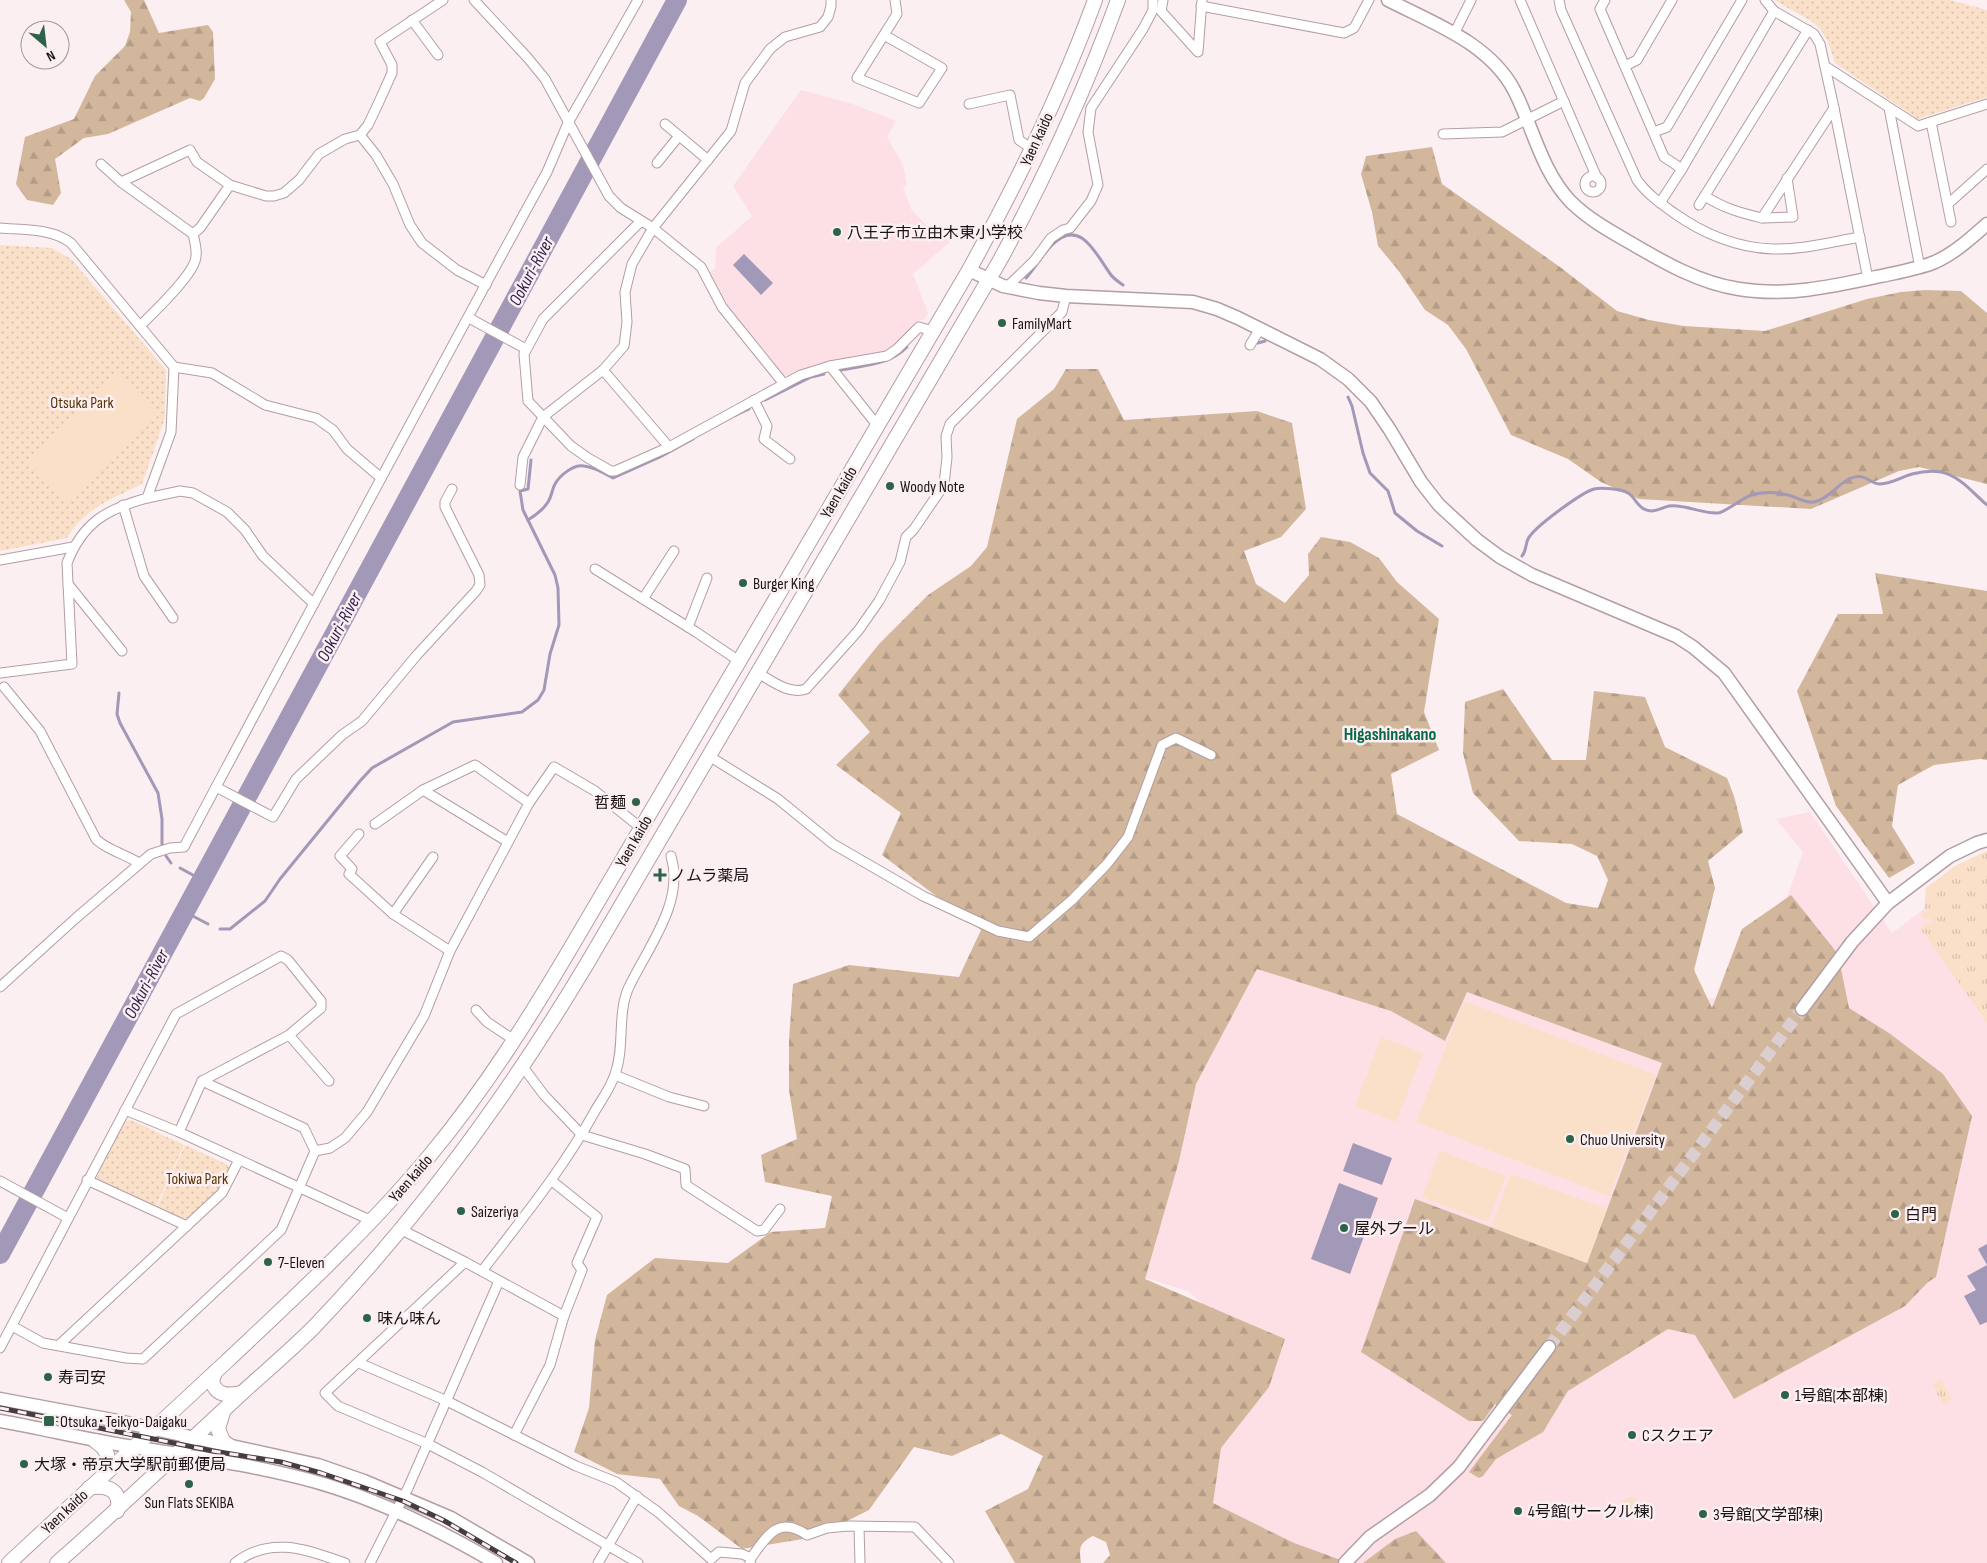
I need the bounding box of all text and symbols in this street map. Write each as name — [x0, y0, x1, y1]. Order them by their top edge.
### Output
north arrow — [20, 20, 70, 70]
text: N — [44, 47, 58, 65]
street label: Yaen kaido — [1017, 110, 1058, 169]
place label: 八王子市立由木東小学校 — [847, 224, 1023, 243]
marker: 八王子市立由木東小学校 — [831, 226, 843, 238]
water label: Ookuri-River — [505, 232, 559, 309]
place label: FamilyMart — [1012, 315, 1072, 334]
marker: FamilyMart — [996, 317, 1008, 329]
park label: Otsuka Park — [50, 394, 114, 413]
street label: Yaen kaido — [817, 464, 862, 522]
place label: Woody Note — [900, 478, 965, 497]
marker: Woody Note — [884, 480, 896, 492]
place label: Burger King — [753, 575, 814, 594]
marker: Burger King — [737, 577, 749, 589]
water label: Ookuri-River — [313, 588, 367, 665]
district label: Higashinakano — [1344, 724, 1437, 745]
place label: 哲麺 — [594, 794, 626, 813]
marker: 哲麺 — [630, 796, 642, 808]
street label: Yaen kaido — [612, 813, 657, 871]
place label: ノムラ薬局 — [670, 867, 749, 886]
marker: ノムラ薬局 — [654, 869, 666, 881]
water label: Ookuri-River — [120, 945, 174, 1022]
place label: Chuo University — [1580, 1131, 1665, 1150]
marker: Chuo University — [1564, 1133, 1576, 1145]
street label: Yaen kaido — [385, 1151, 437, 1207]
park label: Tokiwa Park — [166, 1170, 228, 1189]
place label: Saizeriya — [471, 1203, 519, 1222]
marker: Saizeriya — [455, 1205, 467, 1217]
place label: 白門 — [1905, 1206, 1937, 1225]
marker: 白門 — [1889, 1208, 1901, 1220]
place label: 屋外プール — [1354, 1220, 1434, 1239]
marker: 屋外プール — [1338, 1222, 1350, 1234]
place label: 7-Eleven — [278, 1254, 325, 1273]
marker: 7-Eleven — [262, 1256, 274, 1268]
place label: 味ん味ん — [377, 1310, 441, 1329]
marker: 味ん味ん — [361, 1312, 373, 1324]
place label: 寿司安 — [58, 1369, 106, 1388]
marker: 寿司安 — [42, 1371, 54, 1383]
place label: 1号館(本部棟) — [1795, 1387, 1888, 1406]
marker: 1号館(本部棟) — [1779, 1389, 1791, 1401]
place label: Otsuka･Teikyo-Daigaku — [60, 1413, 187, 1432]
marker: Otsuka･Teikyo-Daigaku — [42, 1414, 56, 1428]
place label: Cスクエア — [1642, 1427, 1714, 1446]
marker: Cスクエア — [1626, 1429, 1638, 1441]
place label: 大塚・帝京大学駅前郵便局 — [34, 1456, 226, 1475]
marker: 大塚・帝京大学駅前郵便局 — [18, 1458, 30, 1470]
marker: Sun Flats SEKIBA — [183, 1478, 195, 1490]
street label: Yaen kaido — [38, 1486, 92, 1538]
place label: Sun Flats SEKIBA — [145, 1494, 234, 1513]
place label: 4号館(サークル棟) — [1528, 1503, 1653, 1522]
marker: 4号館(サークル棟) — [1512, 1505, 1524, 1517]
place label: 3号館(文学部棟) — [1713, 1506, 1823, 1525]
marker: 3号館(文学部棟) — [1697, 1508, 1709, 1520]

